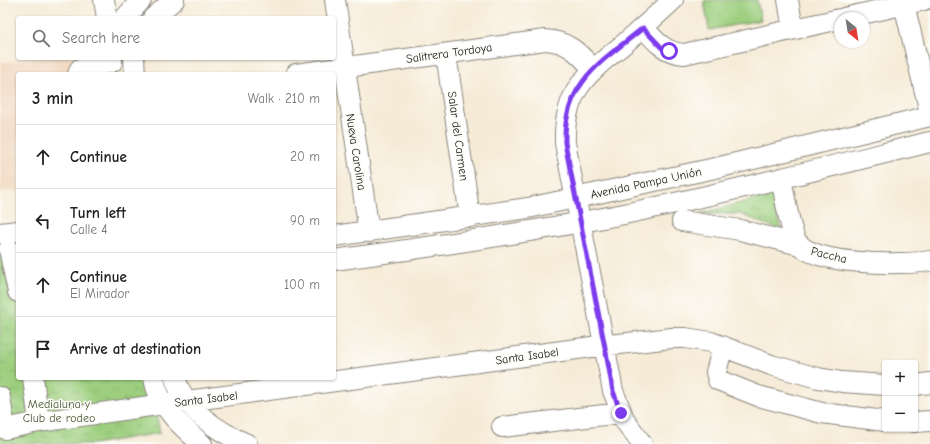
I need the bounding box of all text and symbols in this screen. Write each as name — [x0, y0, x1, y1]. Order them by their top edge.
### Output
north arrow — [834, 12, 870, 48]
search box — [16, 16, 336, 60]
icon: search — [30, 27, 52, 49]
text: Search here — [62, 29, 140, 47]
street label: Salitrera Tordoya — [405, 40, 493, 66]
route start — [660, 42, 678, 60]
text: 3 min — [32, 89, 73, 108]
street label: Salar del Carmen — [445, 90, 471, 182]
text: Walk · 210 m — [248, 91, 320, 106]
street label: Nueva Carolina — [343, 113, 369, 191]
icon: ahead — [32, 146, 54, 168]
text: Continue — [70, 148, 127, 166]
text: 20 m — [290, 149, 320, 164]
street label: Avenida Pampa Unión — [589, 164, 703, 202]
text: Turn left — [70, 204, 126, 222]
icon: left — [32, 210, 54, 232]
text: 90 m — [290, 213, 320, 228]
text: Calle 4 — [70, 222, 108, 237]
street label: Paccha — [810, 244, 848, 266]
text: Continue — [70, 268, 127, 286]
icon: ahead — [32, 274, 54, 296]
text: 100 m — [284, 277, 320, 292]
text: El Mirador — [70, 286, 129, 301]
icon: arrive — [32, 338, 54, 360]
text: Arrive at destination — [70, 340, 201, 358]
street label: Santa Isabel — [495, 345, 559, 367]
map controls — [882, 360, 918, 432]
button: + — [882, 360, 918, 396]
street label: Santa Isabel — [174, 388, 238, 410]
button: − — [882, 396, 918, 432]
park label: Medialuna y Club de rodeo — [23, 397, 95, 425]
route end — [612, 404, 630, 422]

